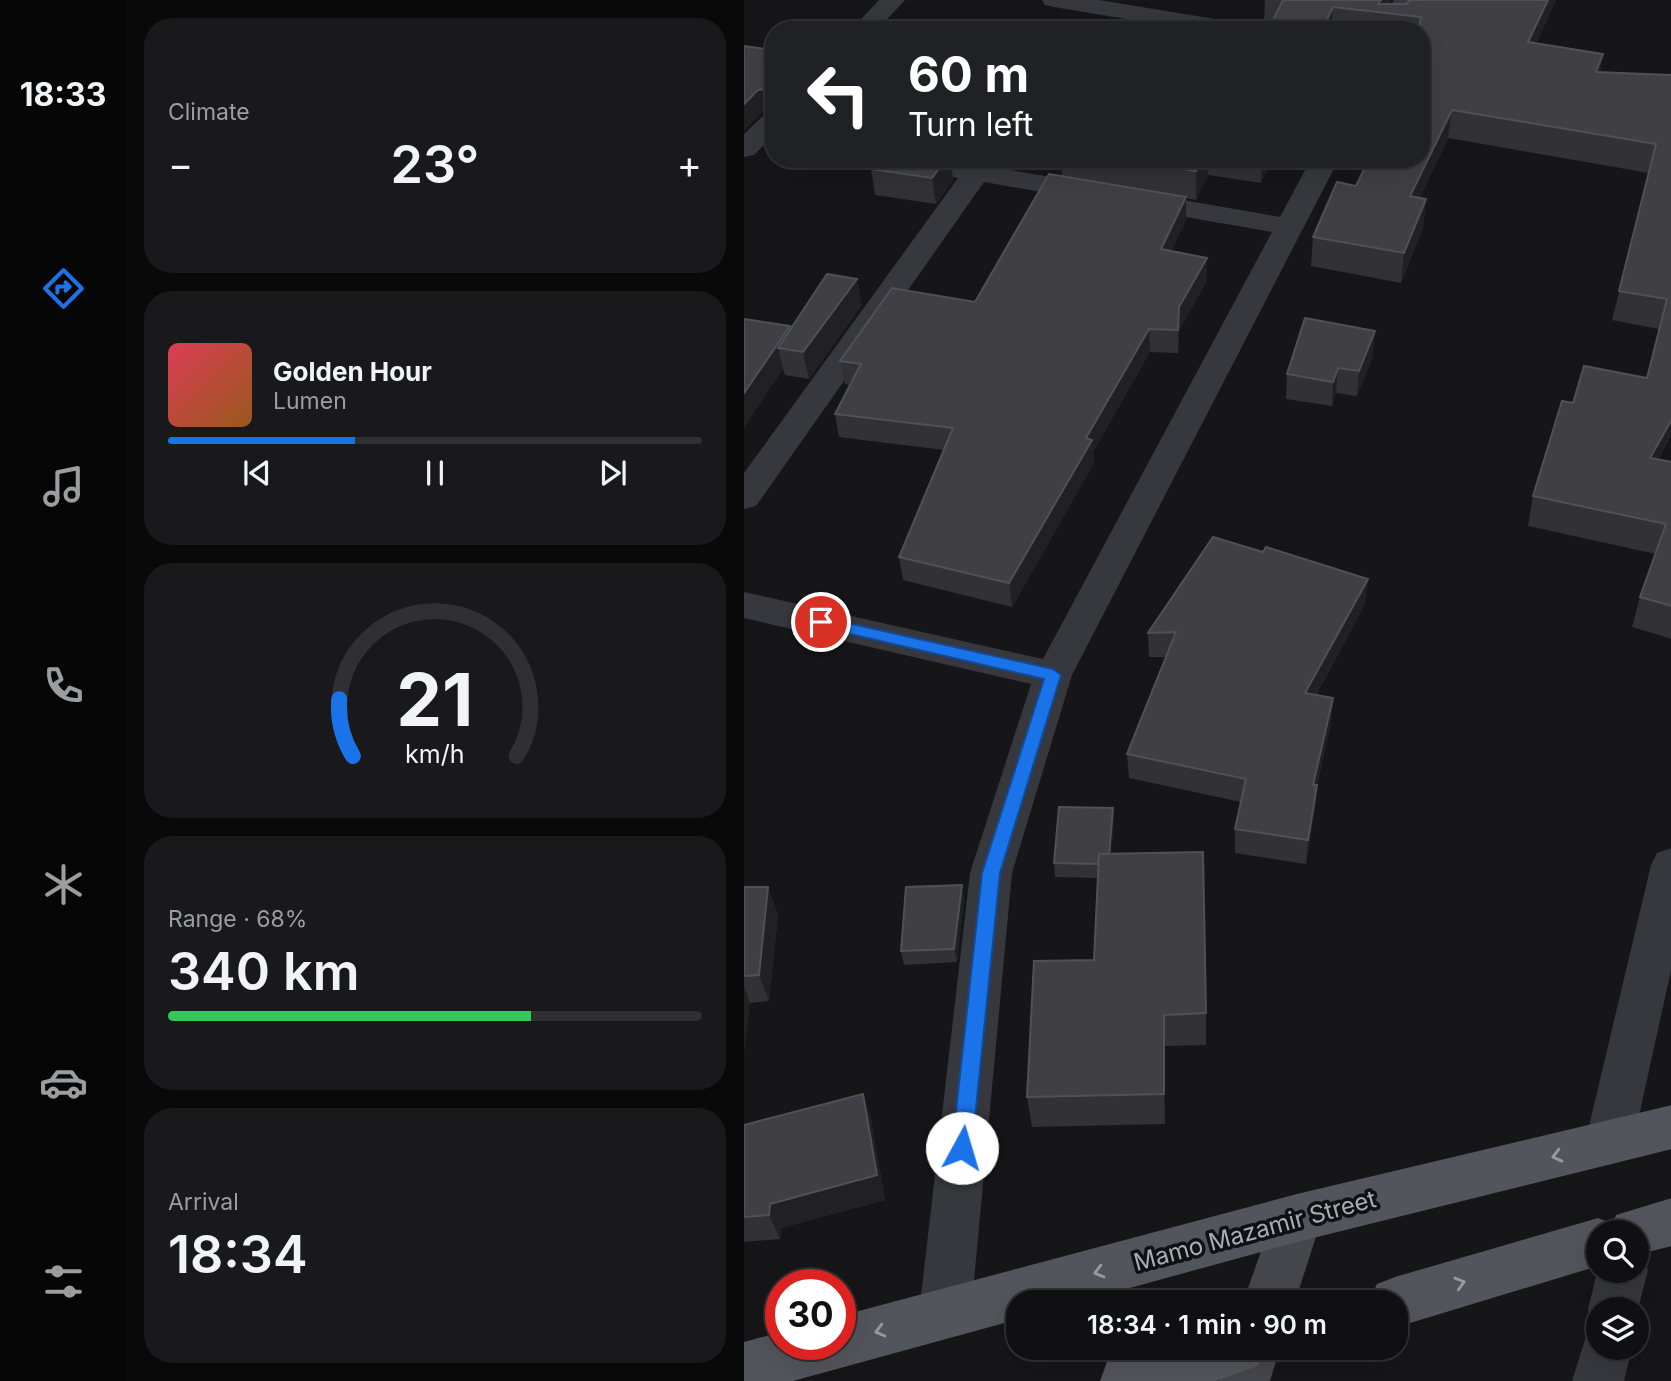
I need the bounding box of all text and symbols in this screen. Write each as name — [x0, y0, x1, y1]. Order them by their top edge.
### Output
text: 60 m — [908, 45, 1029, 104]
icon: left — [793, 49, 884, 140]
text: 18:33 — [20, 75, 106, 114]
text: Climate — [168, 98, 250, 126]
text: Turn left — [908, 105, 1033, 144]
text: 23° — [391, 133, 479, 196]
text: − — [168, 141, 193, 187]
text: + — [677, 141, 702, 187]
icon: directions — [39, 264, 88, 313]
text: Golden Hour — [273, 356, 432, 387]
text: Lumen — [273, 387, 347, 415]
icon: previous — [238, 454, 276, 492]
icon: pause — [416, 454, 454, 492]
icon: next — [594, 454, 632, 492]
icon: music — [39, 462, 88, 511]
pin — [791, 592, 851, 652]
icon: arrive — [802, 603, 840, 641]
text: 21 — [396, 656, 474, 745]
icon: phone — [39, 661, 88, 710]
text: km/h — [405, 739, 465, 769]
icon: climate — [39, 860, 88, 909]
text: Range · 68% — [168, 905, 307, 933]
text: 340 km — [168, 940, 360, 1003]
icon: car — [39, 1058, 88, 1107]
position arrow — [925, 1111, 999, 1185]
one-way arrow — [1552, 1148, 1564, 1162]
street label: Mamo Mazamir Street — [1131, 1184, 1379, 1277]
text: Arrival — [168, 1188, 239, 1216]
map controls — [1586, 1220, 1649, 1360]
button: search — [1586, 1220, 1649, 1283]
text: 18:34 — [168, 1223, 308, 1286]
icon: filters — [39, 1257, 88, 1306]
one-way arrow — [1094, 1263, 1106, 1278]
speed limit sign: 30 — [765, 1269, 856, 1360]
one-way arrow — [1454, 1276, 1466, 1291]
button: layers — [1586, 1297, 1649, 1360]
text: 18:34 · 1 min · 90 m — [1087, 1309, 1327, 1340]
one-way arrow — [874, 1323, 886, 1337]

